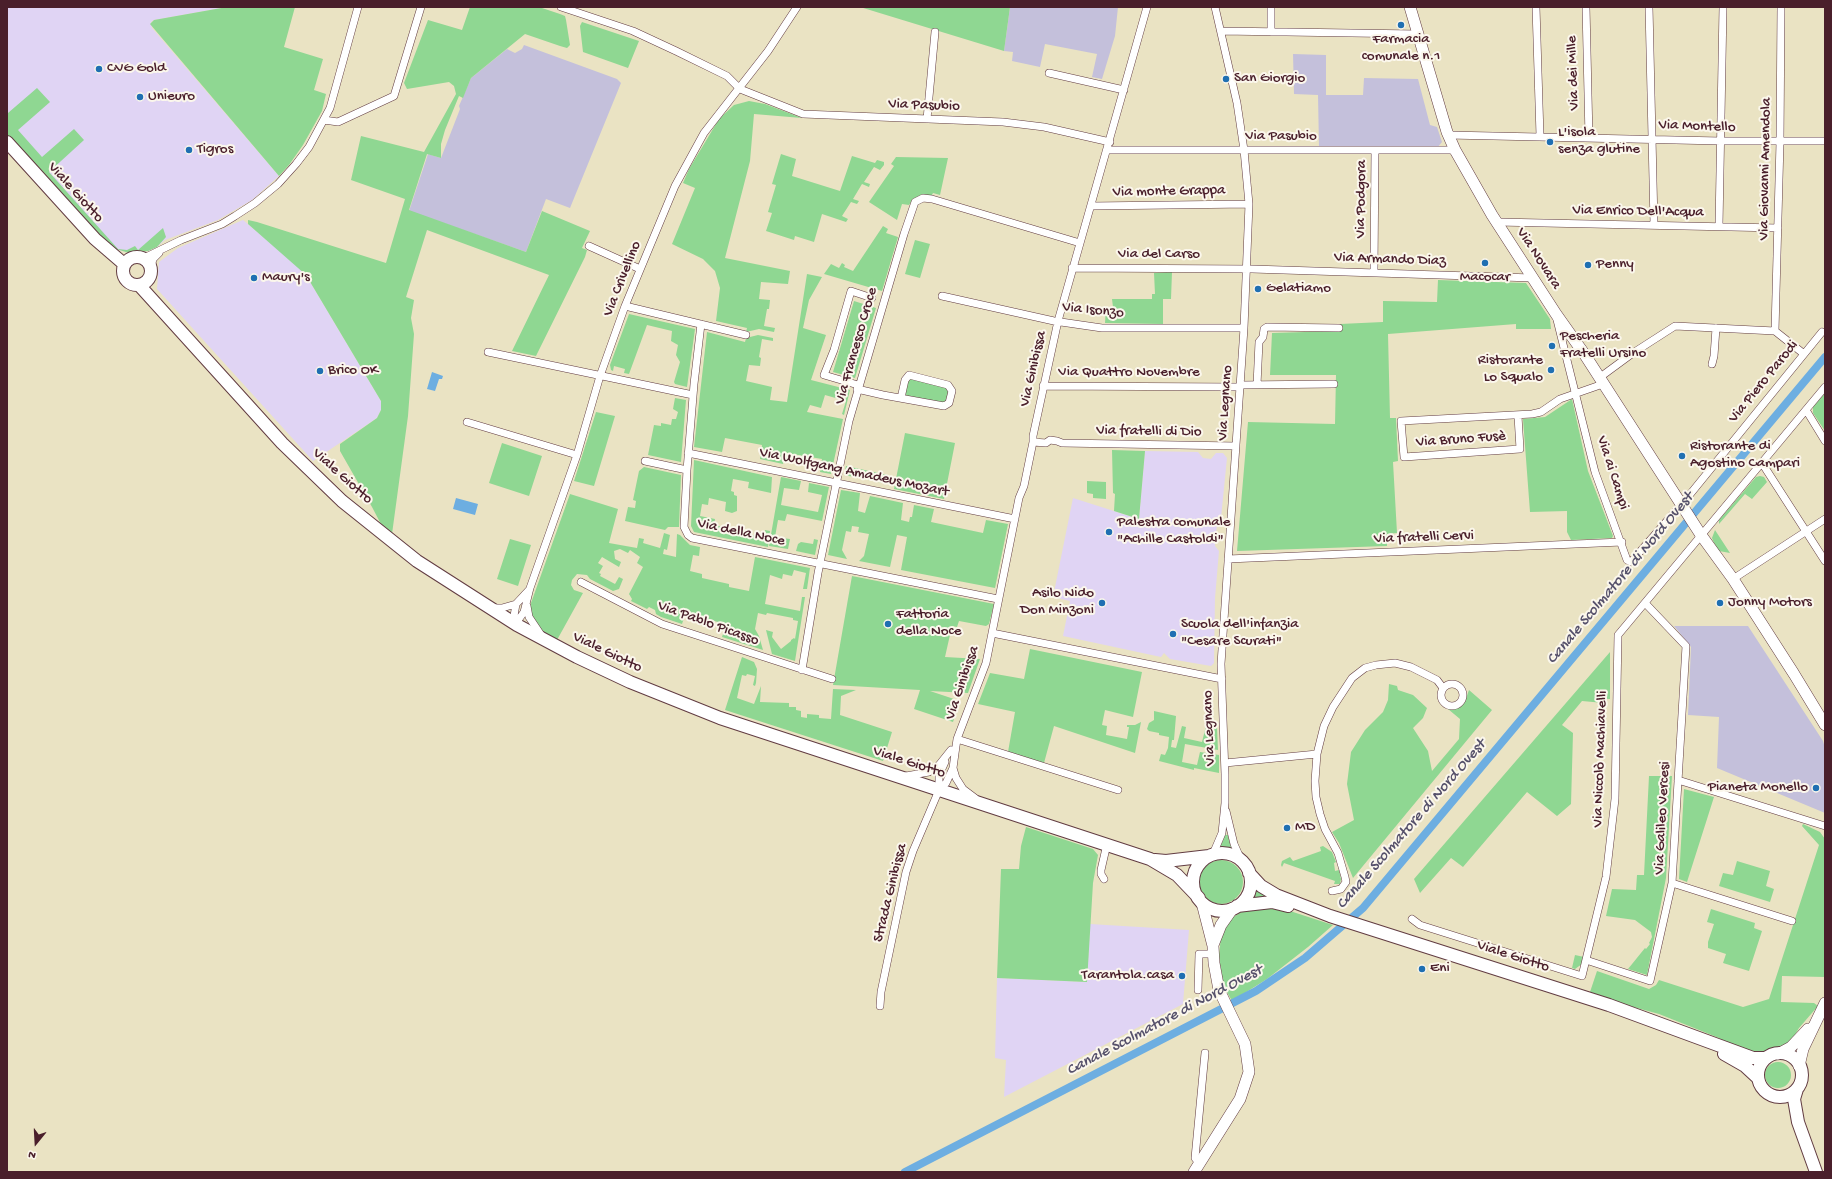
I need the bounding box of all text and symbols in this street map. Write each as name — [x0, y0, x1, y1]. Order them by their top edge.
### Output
marker: Farmacia comunale n.1 — [1396, 20, 1406, 30]
place label: Farmacia comunale n.1 — [1362, 31, 1440, 66]
street label: Via dei Mille — [1564, 35, 1584, 111]
place label: CVG Gold — [107, 60, 166, 78]
marker: CVG Gold — [94, 64, 104, 74]
place label: San Giorgio — [1234, 70, 1305, 88]
marker: San Giorgio — [1221, 74, 1231, 84]
place label: Unieuro — [148, 88, 195, 106]
marker: Unieuro — [135, 92, 145, 102]
street label: Via Pasubio — [888, 96, 960, 116]
street label: Via Giovanni Amendola — [1756, 98, 1776, 240]
street label: Via Montello — [1658, 117, 1736, 137]
place label: L'isola senza glutine — [1558, 124, 1640, 159]
street label: Via Pasubio — [1245, 128, 1317, 146]
marker: L'isola senza glutine — [1545, 137, 1555, 147]
place label: Tigros — [197, 141, 233, 159]
marker: Tigros — [184, 145, 194, 155]
street label: Viale Giotto — [43, 159, 107, 227]
street label: Via Podgora — [1352, 160, 1372, 238]
street label: Via monte Grappa — [1113, 182, 1225, 202]
street label: Via Enrico Dell'Acqua — [1572, 202, 1704, 222]
street label: Via Novara — [1511, 225, 1565, 293]
street label: Via Crivellino — [600, 239, 646, 319]
street label: Via del Carso — [1118, 246, 1200, 264]
street label: Via Armando Diaz — [1334, 249, 1446, 271]
place label: Penny — [1596, 256, 1634, 274]
marker: Macocar — [1480, 258, 1490, 268]
marker: Penny — [1583, 260, 1593, 270]
place label: Maury's — [262, 269, 310, 287]
place label: Macocar — [1460, 269, 1510, 287]
marker: Maury's — [249, 273, 259, 283]
place label: Gelatiamo — [1266, 280, 1331, 298]
marker: Gelatiamo — [1253, 284, 1263, 294]
street label: Via Francesco Croce — [832, 285, 882, 407]
street label: Via Isonzo — [1061, 299, 1125, 323]
place label: Pescheria Fratelli Ursino — [1560, 328, 1646, 363]
street label: Via Ginibissa — [1017, 329, 1051, 409]
street label: Via Piero Parodi — [1725, 337, 1803, 427]
marker: Pescheria Fratelli Ursino — [1547, 341, 1557, 351]
place label: Ristorante Lo Squalo — [1478, 352, 1543, 387]
place label: Brico OK — [328, 362, 378, 380]
street label: Via Quattro Novembre — [1058, 364, 1200, 382]
street label: Via Legnano — [1214, 365, 1238, 441]
marker: Ristorante Lo Squalo — [1546, 365, 1556, 375]
marker: Brico OK — [315, 366, 325, 376]
street label: Via fratelli di Dio — [1096, 422, 1202, 442]
street label: Via Bruno Fusè — [1416, 428, 1506, 452]
street label: Via ai Campi — [1592, 434, 1632, 512]
place label: Ristorante di Agostino Campari — [1690, 438, 1800, 473]
street label: Via Wolfgang Amadeus Mozart — [758, 444, 950, 502]
street label: Viale Giotto — [308, 445, 376, 509]
marker: Ristorante di Agostino Campari — [1677, 451, 1687, 461]
water label: Canale Scolmatore di Nord Ovest — [1543, 489, 1699, 669]
place label: Palestra comunale "Achille Castoldi" — [1117, 514, 1231, 549]
street label: Via della Noce — [696, 515, 786, 551]
marker: Palestra comunale "Achille Castoldi" — [1104, 527, 1114, 537]
street label: Via fratelli Cervi — [1374, 527, 1474, 549]
place label: Asilo Nido Don Minzoni — [1020, 585, 1094, 620]
place label: Jonny Motors — [1728, 594, 1812, 612]
street label: Via Pablo Picasso — [655, 597, 761, 651]
marker: Asilo Nido Don Minzoni — [1097, 598, 1107, 608]
marker: Jonny Motors — [1715, 598, 1725, 608]
place label: Fattoria della Noce — [896, 606, 961, 641]
place label: Scuola dell'infanzia "Cesare Scurati" — [1181, 616, 1299, 651]
marker: Fattoria della Noce — [883, 619, 893, 629]
street label: Viale Giotto — [569, 628, 645, 678]
marker: Scuola dell'infanzia "Cesare Scurati" — [1168, 629, 1178, 639]
street label: Via Ginibissa — [942, 644, 984, 722]
street label: Via Legnano — [1200, 690, 1220, 766]
street label: Via Niccolò Machiavelli — [1590, 690, 1612, 828]
water label: Canale Scolmatore di Nord Ovest — [1333, 736, 1491, 914]
street label: Viale Giotto — [871, 743, 947, 783]
street label: Via Galileo Vercesi — [1651, 761, 1675, 875]
place label: Pianeta Monello — [1708, 779, 1808, 797]
marker: Pianeta Monello — [1811, 783, 1821, 793]
place label: MD — [1295, 819, 1315, 837]
marker: MD — [1282, 823, 1292, 833]
street label: Strada Ginibissa — [870, 842, 912, 944]
street label: Viale Giotto — [1475, 937, 1551, 977]
place label: Eni — [1430, 960, 1450, 978]
water label: Canale Scolmatore di Nord Ovest — [1064, 961, 1266, 1081]
marker: Eni — [1417, 964, 1427, 974]
place label: Tarantola.casa — [1082, 967, 1174, 985]
marker: Tarantola.casa — [1177, 971, 1187, 981]
north arrow — [16, 1123, 56, 1163]
text: N — [27, 1148, 38, 1161]

